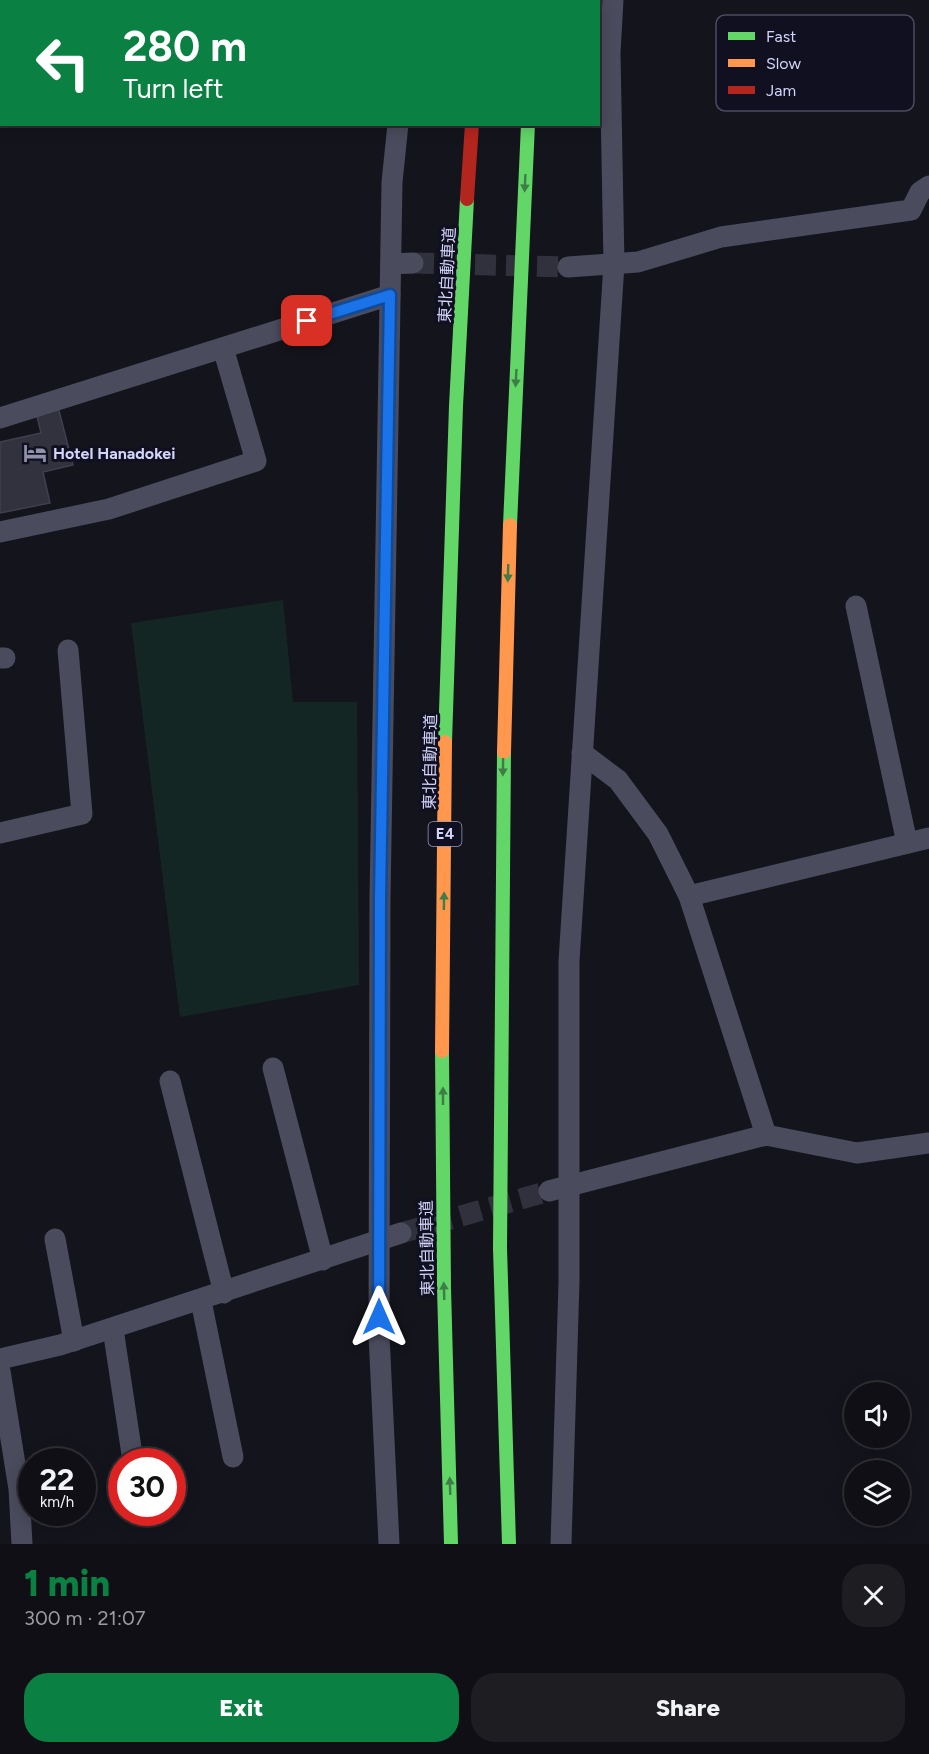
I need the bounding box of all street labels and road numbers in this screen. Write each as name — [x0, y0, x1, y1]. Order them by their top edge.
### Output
street label: 東北自動車道 — [435, 227, 459, 323]
street label: 東北自動車道 — [420, 714, 440, 810]
road number: E4 — [428, 822, 462, 846]
street label: 東北自動車道 — [417, 1200, 437, 1296]

